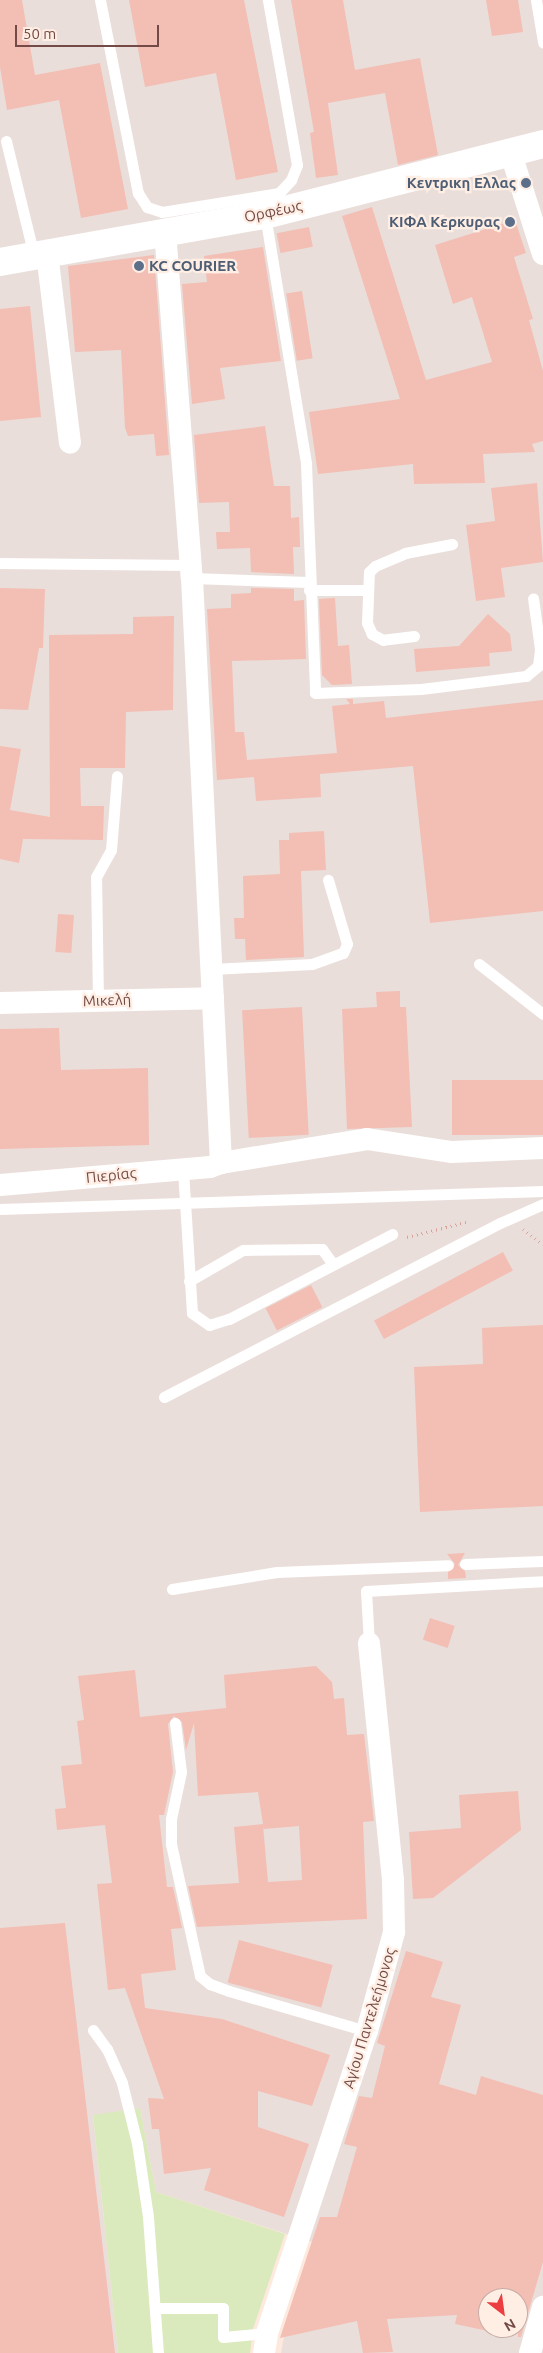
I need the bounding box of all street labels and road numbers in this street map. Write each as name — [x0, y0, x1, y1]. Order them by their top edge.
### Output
street label: Ορφέως — [242, 196, 304, 226]
street label: Μικελή — [82, 990, 132, 1010]
street label: Πιερίας — [85, 1163, 137, 1187]
street label: Αγίου Παντελεήμονος — [339, 1945, 399, 2091]

